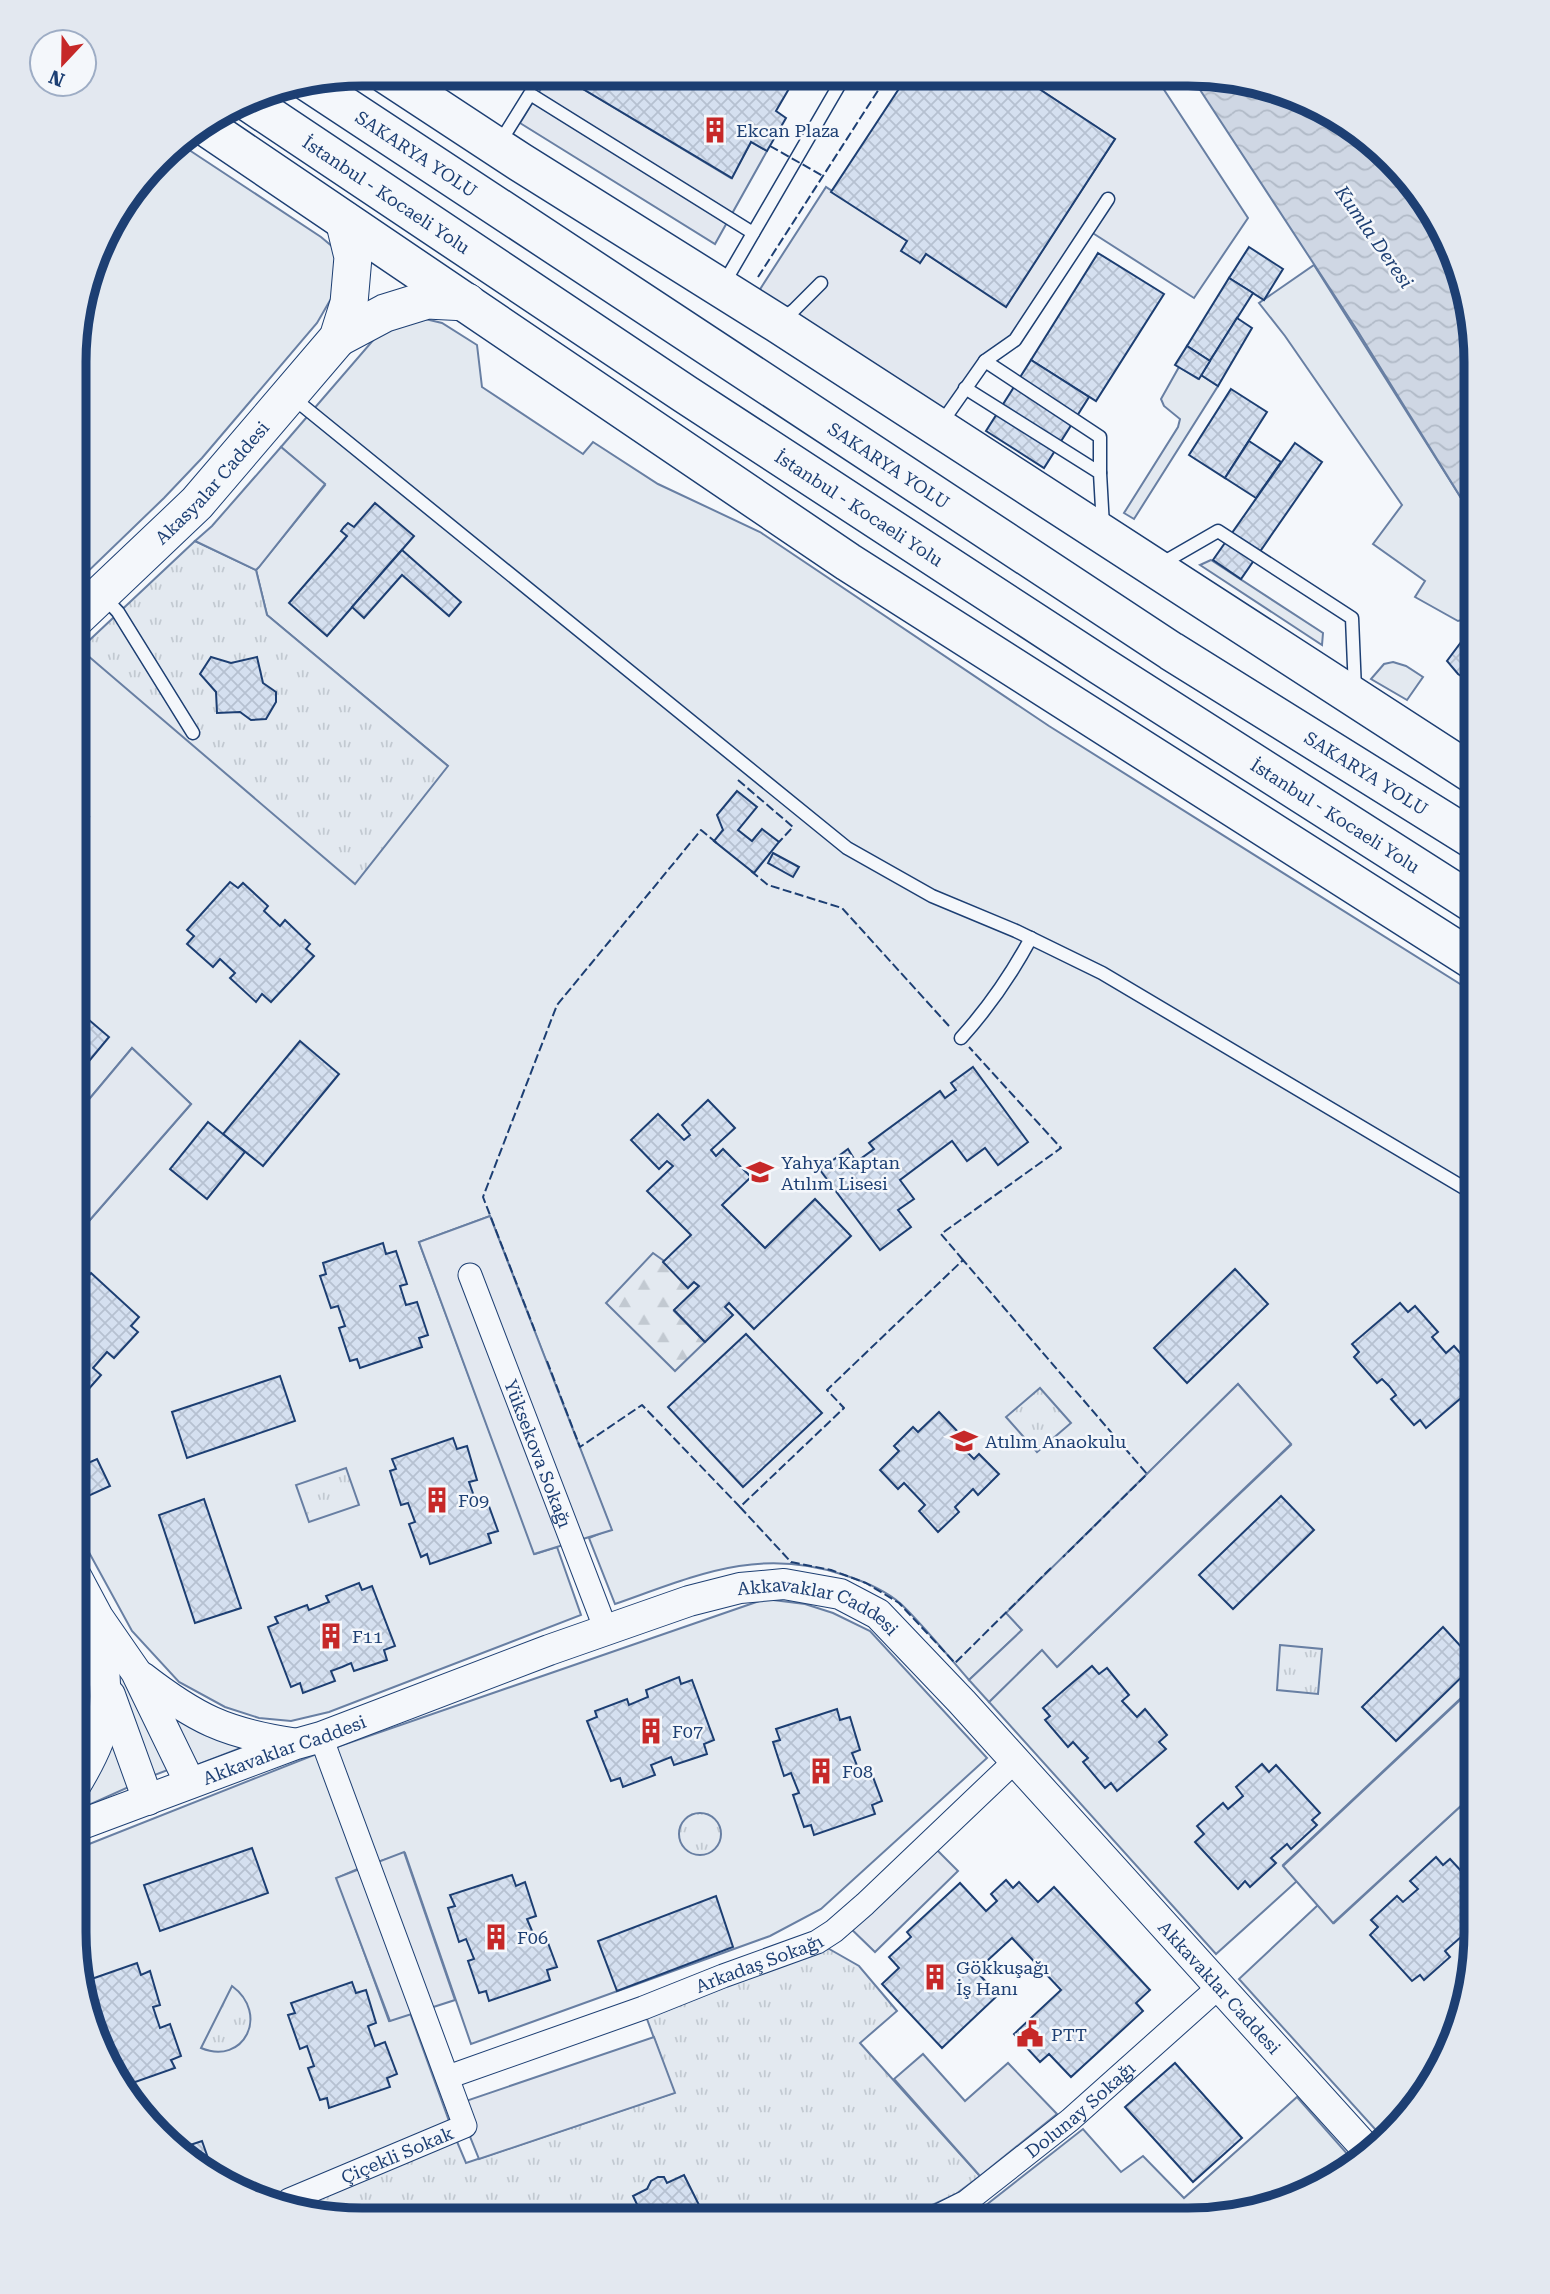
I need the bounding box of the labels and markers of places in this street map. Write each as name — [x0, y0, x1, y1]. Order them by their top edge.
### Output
building icon: Ekcan Plaza — [700, 115, 730, 145]
place label: Ekcan Plaza — [736, 120, 840, 141]
place label: Yahya Kaptan Atılım Lisesi — [781, 1152, 900, 1194]
school or university icon: Yahya Kaptan Atılım Lisesi — [745, 1157, 775, 1187]
school or university icon: Atılım Anaokulu — [949, 1426, 979, 1456]
place label: Atılım Anaokulu — [985, 1431, 1126, 1452]
building icon: F09 — [422, 1485, 452, 1515]
place label: F09 — [458, 1490, 489, 1511]
building icon: F11 — [316, 1621, 346, 1651]
place label: F11 — [352, 1626, 383, 1647]
building icon: F07 — [636, 1716, 666, 1746]
place label: F07 — [672, 1721, 703, 1742]
building icon: F08 — [806, 1756, 836, 1786]
place label: F08 — [842, 1761, 873, 1782]
building icon: F06 — [481, 1922, 511, 1952]
place label: F06 — [517, 1927, 548, 1948]
place label: Gökkuşağı İş Hanı — [956, 1957, 1049, 1999]
building icon: Gökkuşağı İş Hanı — [920, 1962, 950, 1992]
public building icon: PTT — [1015, 2019, 1045, 2049]
place label: PTT — [1051, 2024, 1087, 2045]

